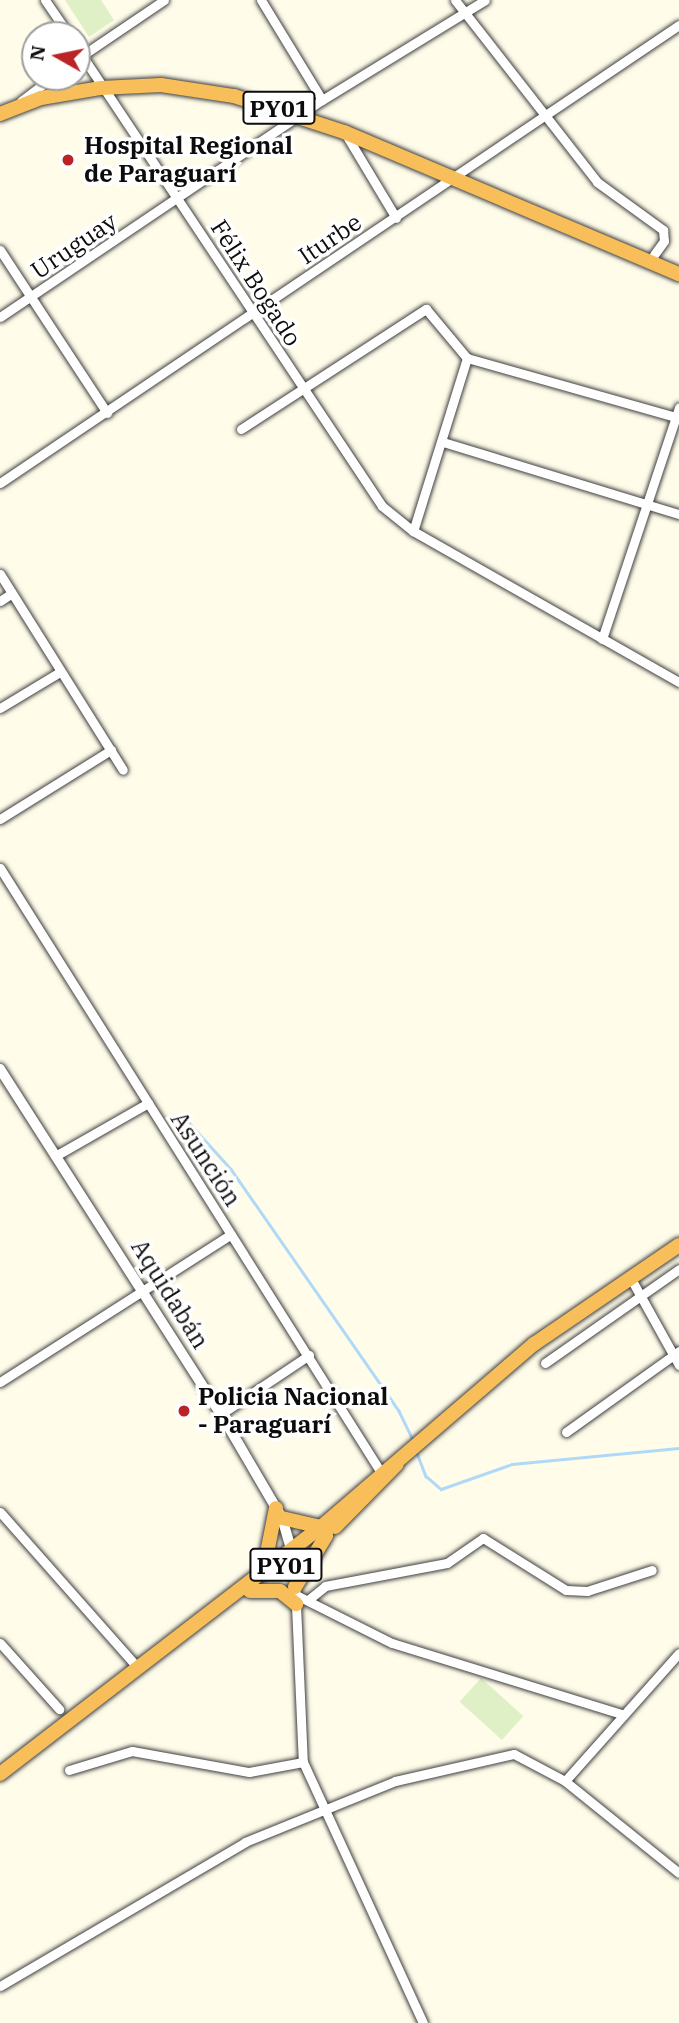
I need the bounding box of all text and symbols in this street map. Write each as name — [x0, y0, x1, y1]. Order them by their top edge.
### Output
north arrow — [21, 21, 91, 91]
text: N — [24, 44, 50, 62]
road number: PY01 — [242, 88, 316, 128]
place label: Hospital Regional de Paraguarí — [84, 132, 293, 188]
marker: Hospital Regional de Paraguarí — [58, 150, 78, 170]
street label: Uruguay — [26, 207, 122, 285]
street label: Iturbe — [293, 208, 367, 270]
street label: Félix Bogado — [205, 215, 307, 351]
street label: Asunción — [165, 1106, 247, 1212]
street label: Aquidabán — [125, 1234, 215, 1354]
place label: Policia Nacional - Paraguarí — [198, 1383, 388, 1439]
marker: Policia Nacional - Paraguarí — [176, 1403, 192, 1419]
road number: PY01 — [249, 1546, 323, 1584]

